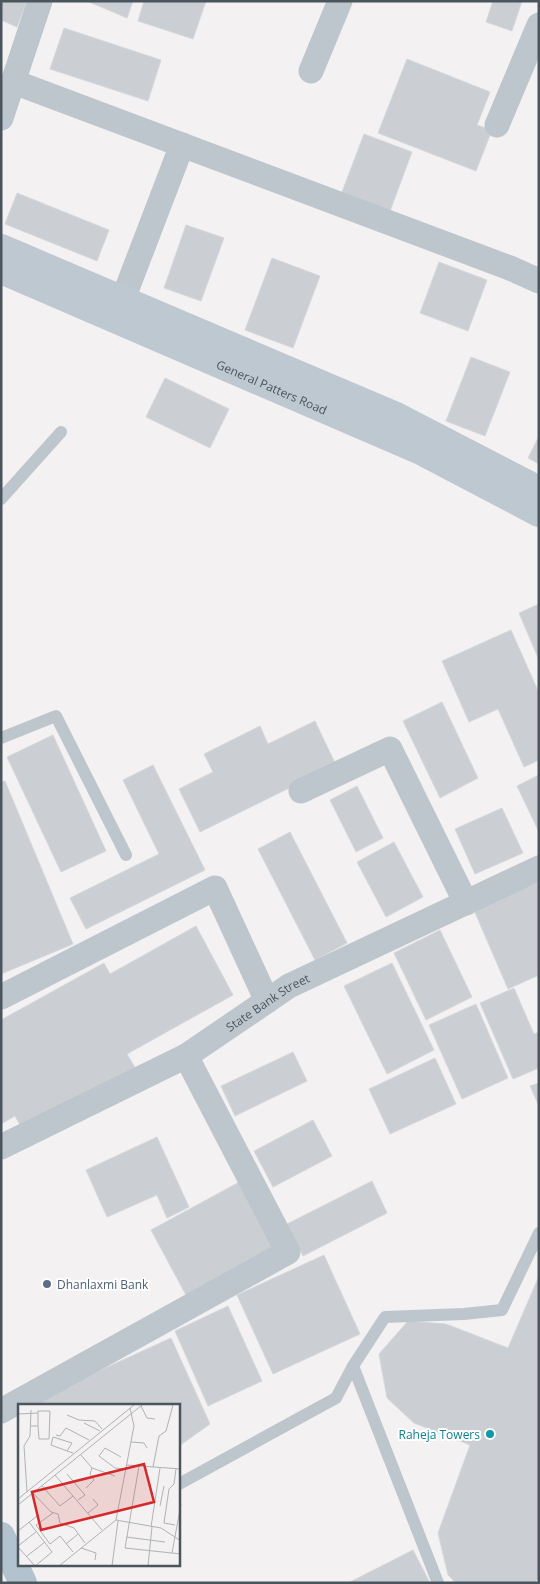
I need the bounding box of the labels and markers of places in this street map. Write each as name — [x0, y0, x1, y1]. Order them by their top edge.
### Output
place label: Dhanlaxmi Bank — [57, 1276, 149, 1293]
marker: Dhanlaxmi Bank — [41, 1278, 53, 1290]
place label: Raheja Towers — [399, 1426, 480, 1443]
marker: Raheja Towers — [484, 1428, 496, 1440]

